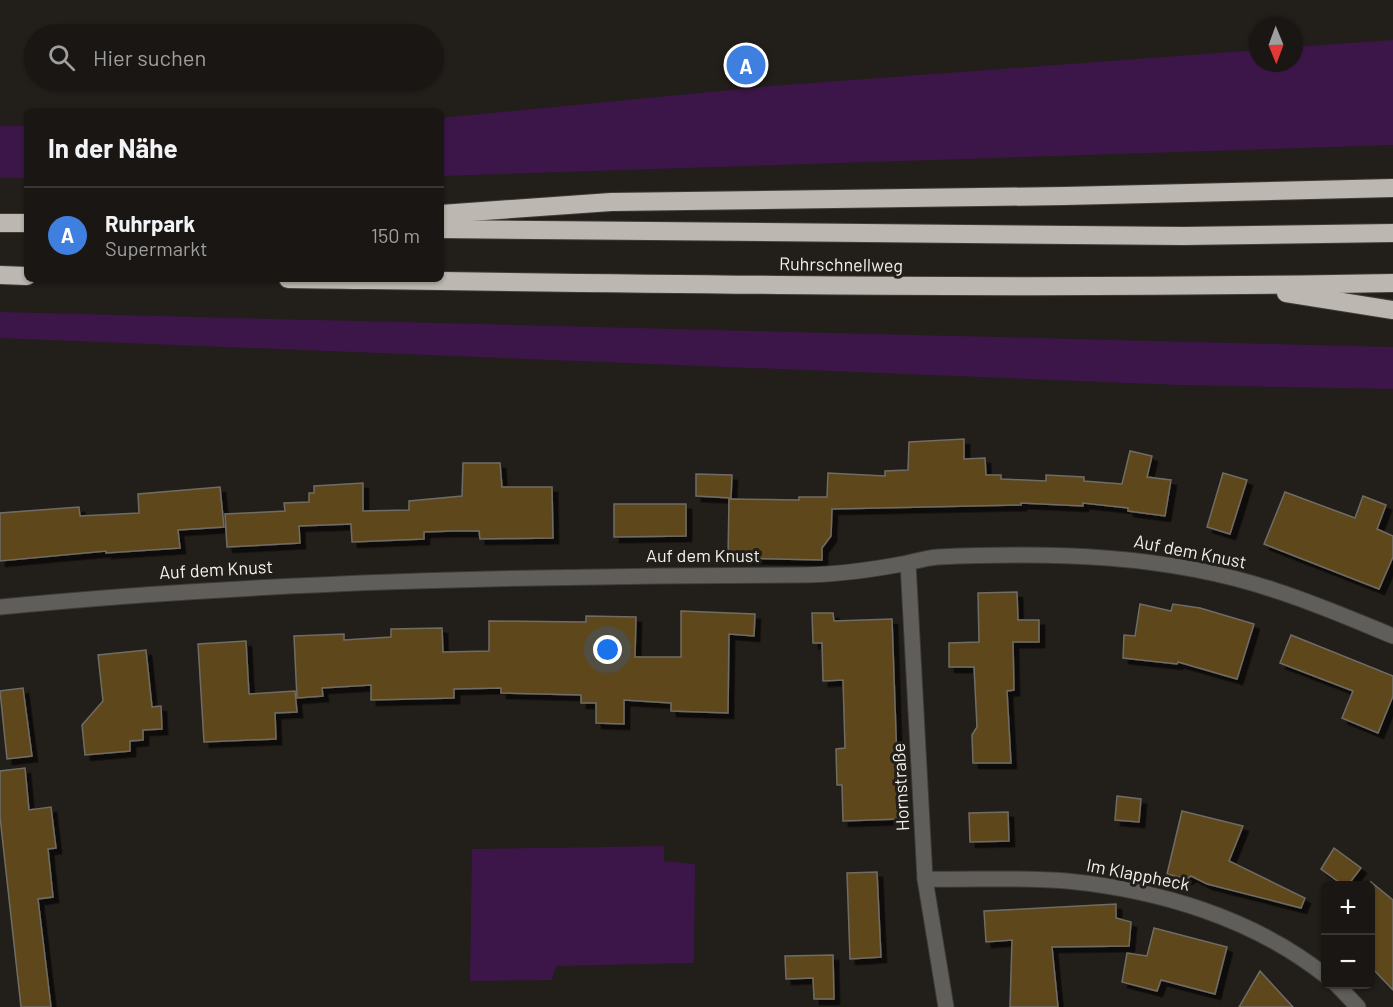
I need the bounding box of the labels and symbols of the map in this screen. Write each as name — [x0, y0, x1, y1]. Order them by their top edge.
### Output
north arrow — [1249, 18, 1303, 72]
pin: A — [726, 42, 766, 88]
street label: Ruhrschnellweg — [779, 252, 903, 276]
street label: Auf dem Knust — [1132, 529, 1248, 573]
street label: Auf dem Knust — [646, 544, 760, 566]
street label: Auf dem Knust — [158, 555, 273, 583]
your location — [593, 635, 622, 664]
street label: Hornstraße — [887, 742, 913, 832]
street label: Im Klappheck — [1085, 853, 1192, 895]

